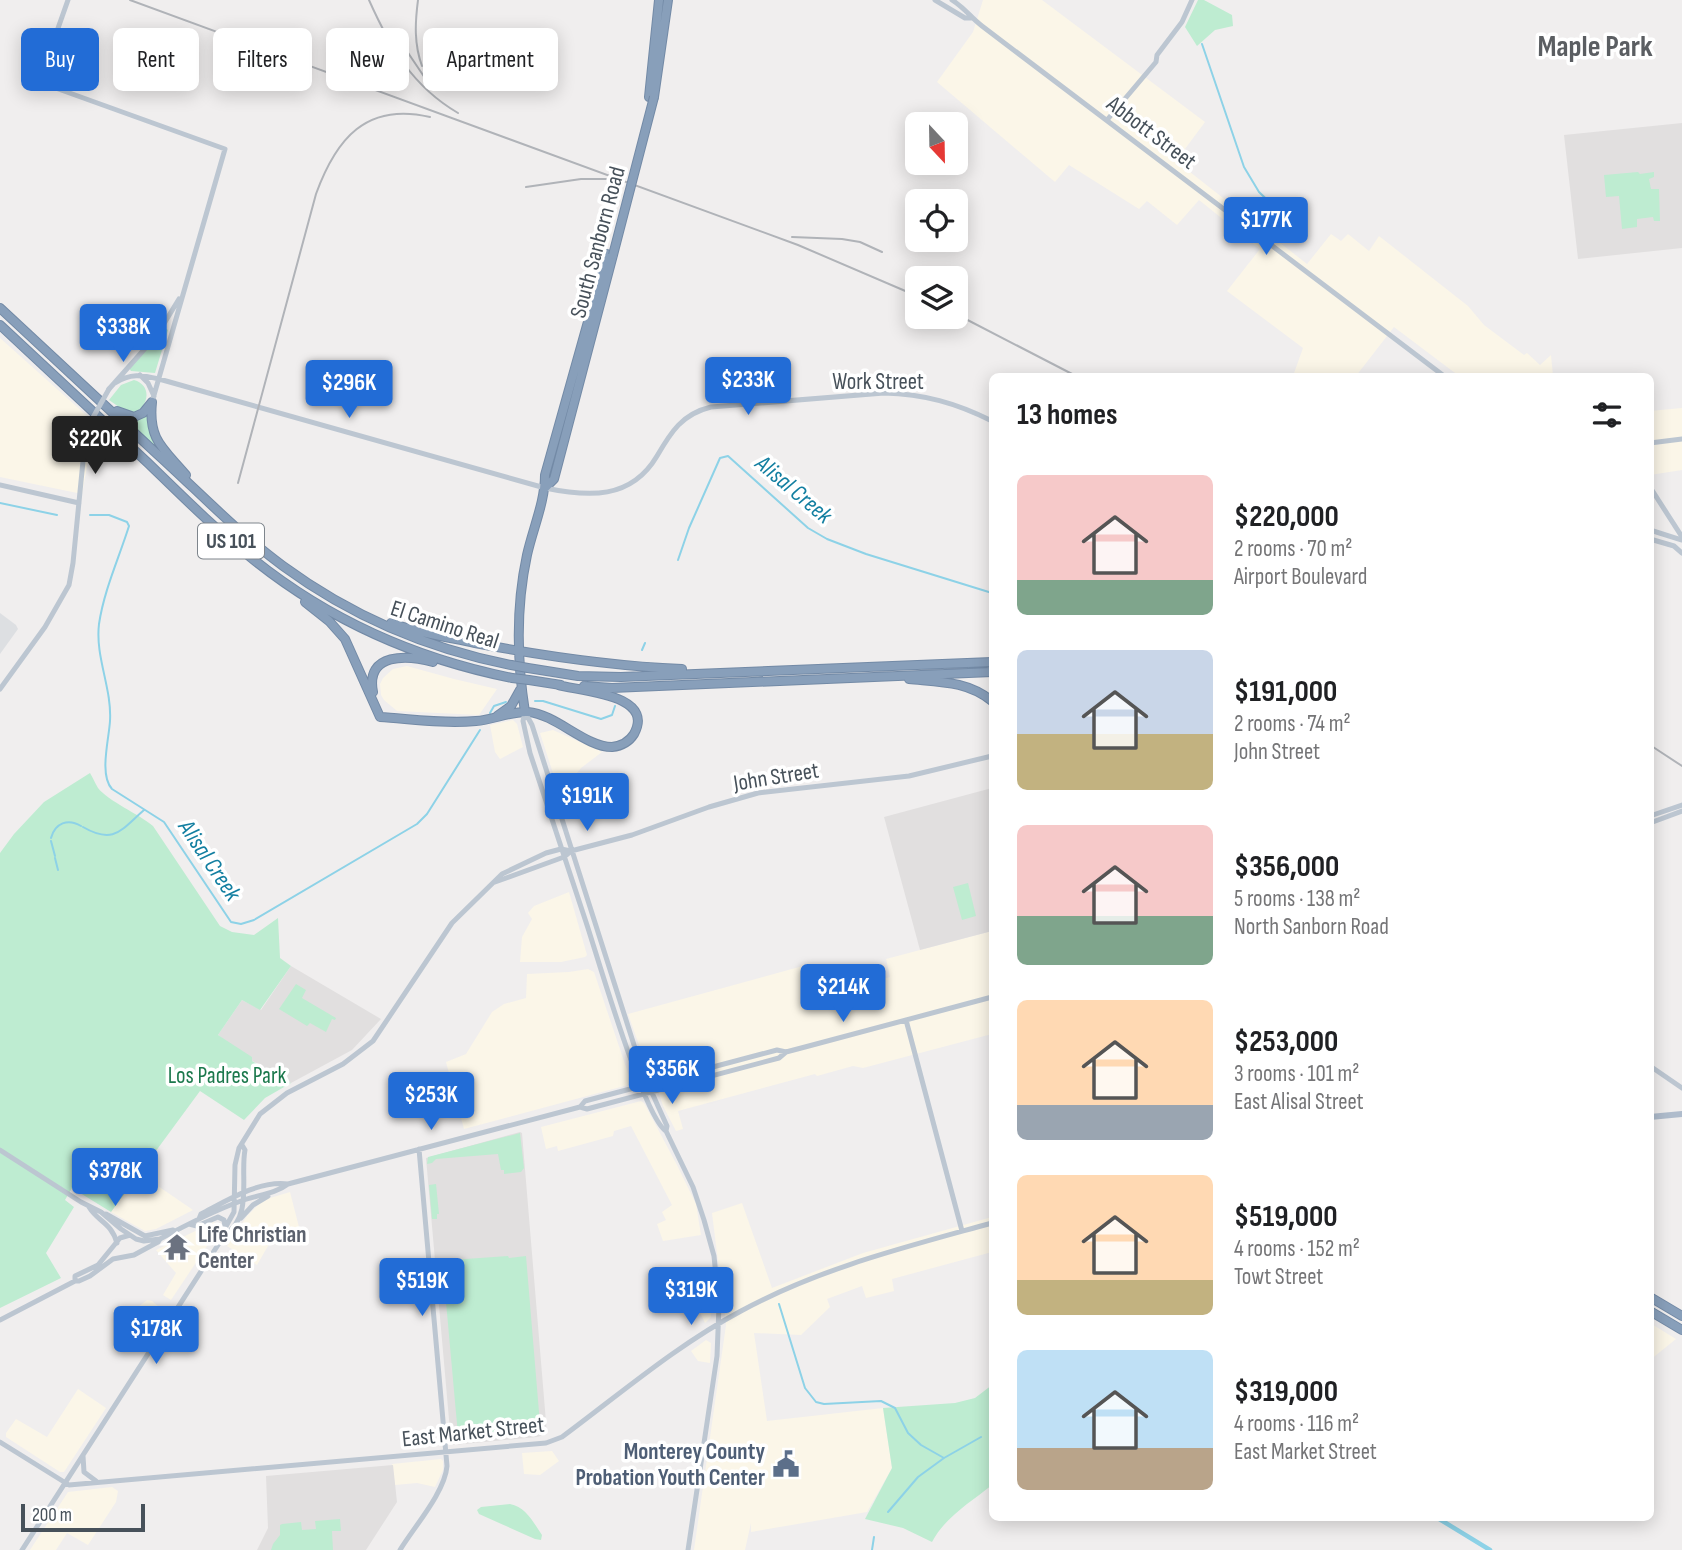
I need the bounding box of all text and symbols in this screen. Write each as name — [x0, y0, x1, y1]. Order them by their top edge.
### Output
chip: Buy — [21, 28, 99, 91]
chip: Rent — [113, 28, 199, 91]
chip: Filters — [213, 28, 312, 91]
chip: New — [326, 28, 409, 91]
chip: Apartment — [423, 28, 558, 91]
district label: Maple Park — [1537, 29, 1653, 65]
street label: Abbott Street — [1100, 89, 1202, 176]
north arrow — [905, 112, 968, 175]
map controls — [905, 112, 968, 329]
street label: South Sanborn Road — [564, 163, 632, 321]
button: locate — [905, 189, 968, 252]
pin: $177K — [1217, 198, 1315, 257]
text: $177K — [1240, 206, 1292, 234]
button: layers — [905, 266, 968, 329]
pin: $338K — [74, 304, 172, 364]
text: $338K — [96, 313, 150, 341]
pin: $233K — [699, 358, 797, 417]
pin: $296K — [300, 360, 398, 420]
text: $233K — [721, 366, 775, 394]
street label: Work Street — [832, 368, 924, 396]
text: $296K — [322, 369, 376, 397]
icon: filters — [1588, 396, 1626, 434]
text: 13 homes — [1017, 397, 1118, 433]
pin: $220K — [46, 416, 144, 476]
text: $220K — [68, 425, 122, 453]
water label: Alisal Creek — [749, 448, 839, 531]
text: $220,000 — [1234, 499, 1339, 535]
icon: home — [1073, 503, 1157, 587]
road number: US 101 — [198, 524, 264, 558]
text: 2 rooms · 70 m² — [1234, 535, 1352, 563]
text: Airport Boulevard — [1234, 563, 1367, 591]
street label: El Camino Real — [387, 594, 502, 656]
text: $191,000 — [1234, 674, 1337, 710]
icon: home — [1073, 678, 1157, 762]
text: 2 rooms · 74 m² — [1234, 710, 1351, 738]
text: John Street — [1234, 738, 1320, 766]
street label: John Street — [730, 756, 821, 798]
pin: $191K — [538, 774, 636, 833]
text: $191K — [561, 782, 613, 810]
water label: Alisal Creek — [171, 813, 248, 907]
text: $356,000 — [1234, 849, 1339, 885]
icon: home — [1073, 853, 1157, 937]
text: 5 rooms · 138 m² — [1234, 885, 1360, 913]
text: North Sanborn Road — [1234, 913, 1389, 941]
pin: $214K — [794, 964, 892, 1024]
text: $214K — [816, 973, 870, 1001]
text: $253,000 — [1234, 1024, 1338, 1060]
icon: home — [1073, 1028, 1157, 1112]
pin: $356K — [623, 1046, 721, 1106]
text: $356K — [645, 1055, 699, 1083]
text: 3 rooms · 101 m² — [1234, 1060, 1359, 1088]
park label: Los Padres Park — [168, 1062, 287, 1090]
pin: $253K — [382, 1072, 480, 1132]
text: $253K — [404, 1081, 458, 1109]
text: East Alisal Street — [1234, 1088, 1364, 1116]
pin: $378K — [66, 1148, 164, 1208]
text: $378K — [88, 1157, 142, 1185]
text: $519,000 — [1234, 1199, 1338, 1235]
icon: home — [1073, 1203, 1157, 1287]
place label: Life Christian Center — [198, 1221, 306, 1275]
temple icon: Life Christian Center — [162, 1232, 192, 1262]
text: 4 rooms · 152 m² — [1234, 1235, 1360, 1263]
pin: $519K — [373, 1258, 471, 1318]
text: Towt Street — [1234, 1263, 1323, 1291]
text: $519K — [395, 1267, 449, 1295]
pin: $319K — [642, 1268, 740, 1327]
text: $319K — [664, 1276, 718, 1304]
pin: $178K — [107, 1306, 205, 1366]
text: $178K — [130, 1315, 182, 1343]
text: $319,000 — [1234, 1374, 1338, 1410]
icon: home — [1073, 1378, 1157, 1462]
text: 4 rooms · 116 m² — [1234, 1410, 1359, 1438]
street label: East Market Street — [401, 1411, 546, 1453]
place label: Monterey County Probation Youth Center — [575, 1438, 765, 1492]
text: East Market Street — [1234, 1438, 1377, 1466]
public building icon: Monterey County Probation Youth Center — [771, 1449, 801, 1479]
scale bar — [21, 1501, 145, 1533]
text: 200 m — [32, 1504, 72, 1527]

